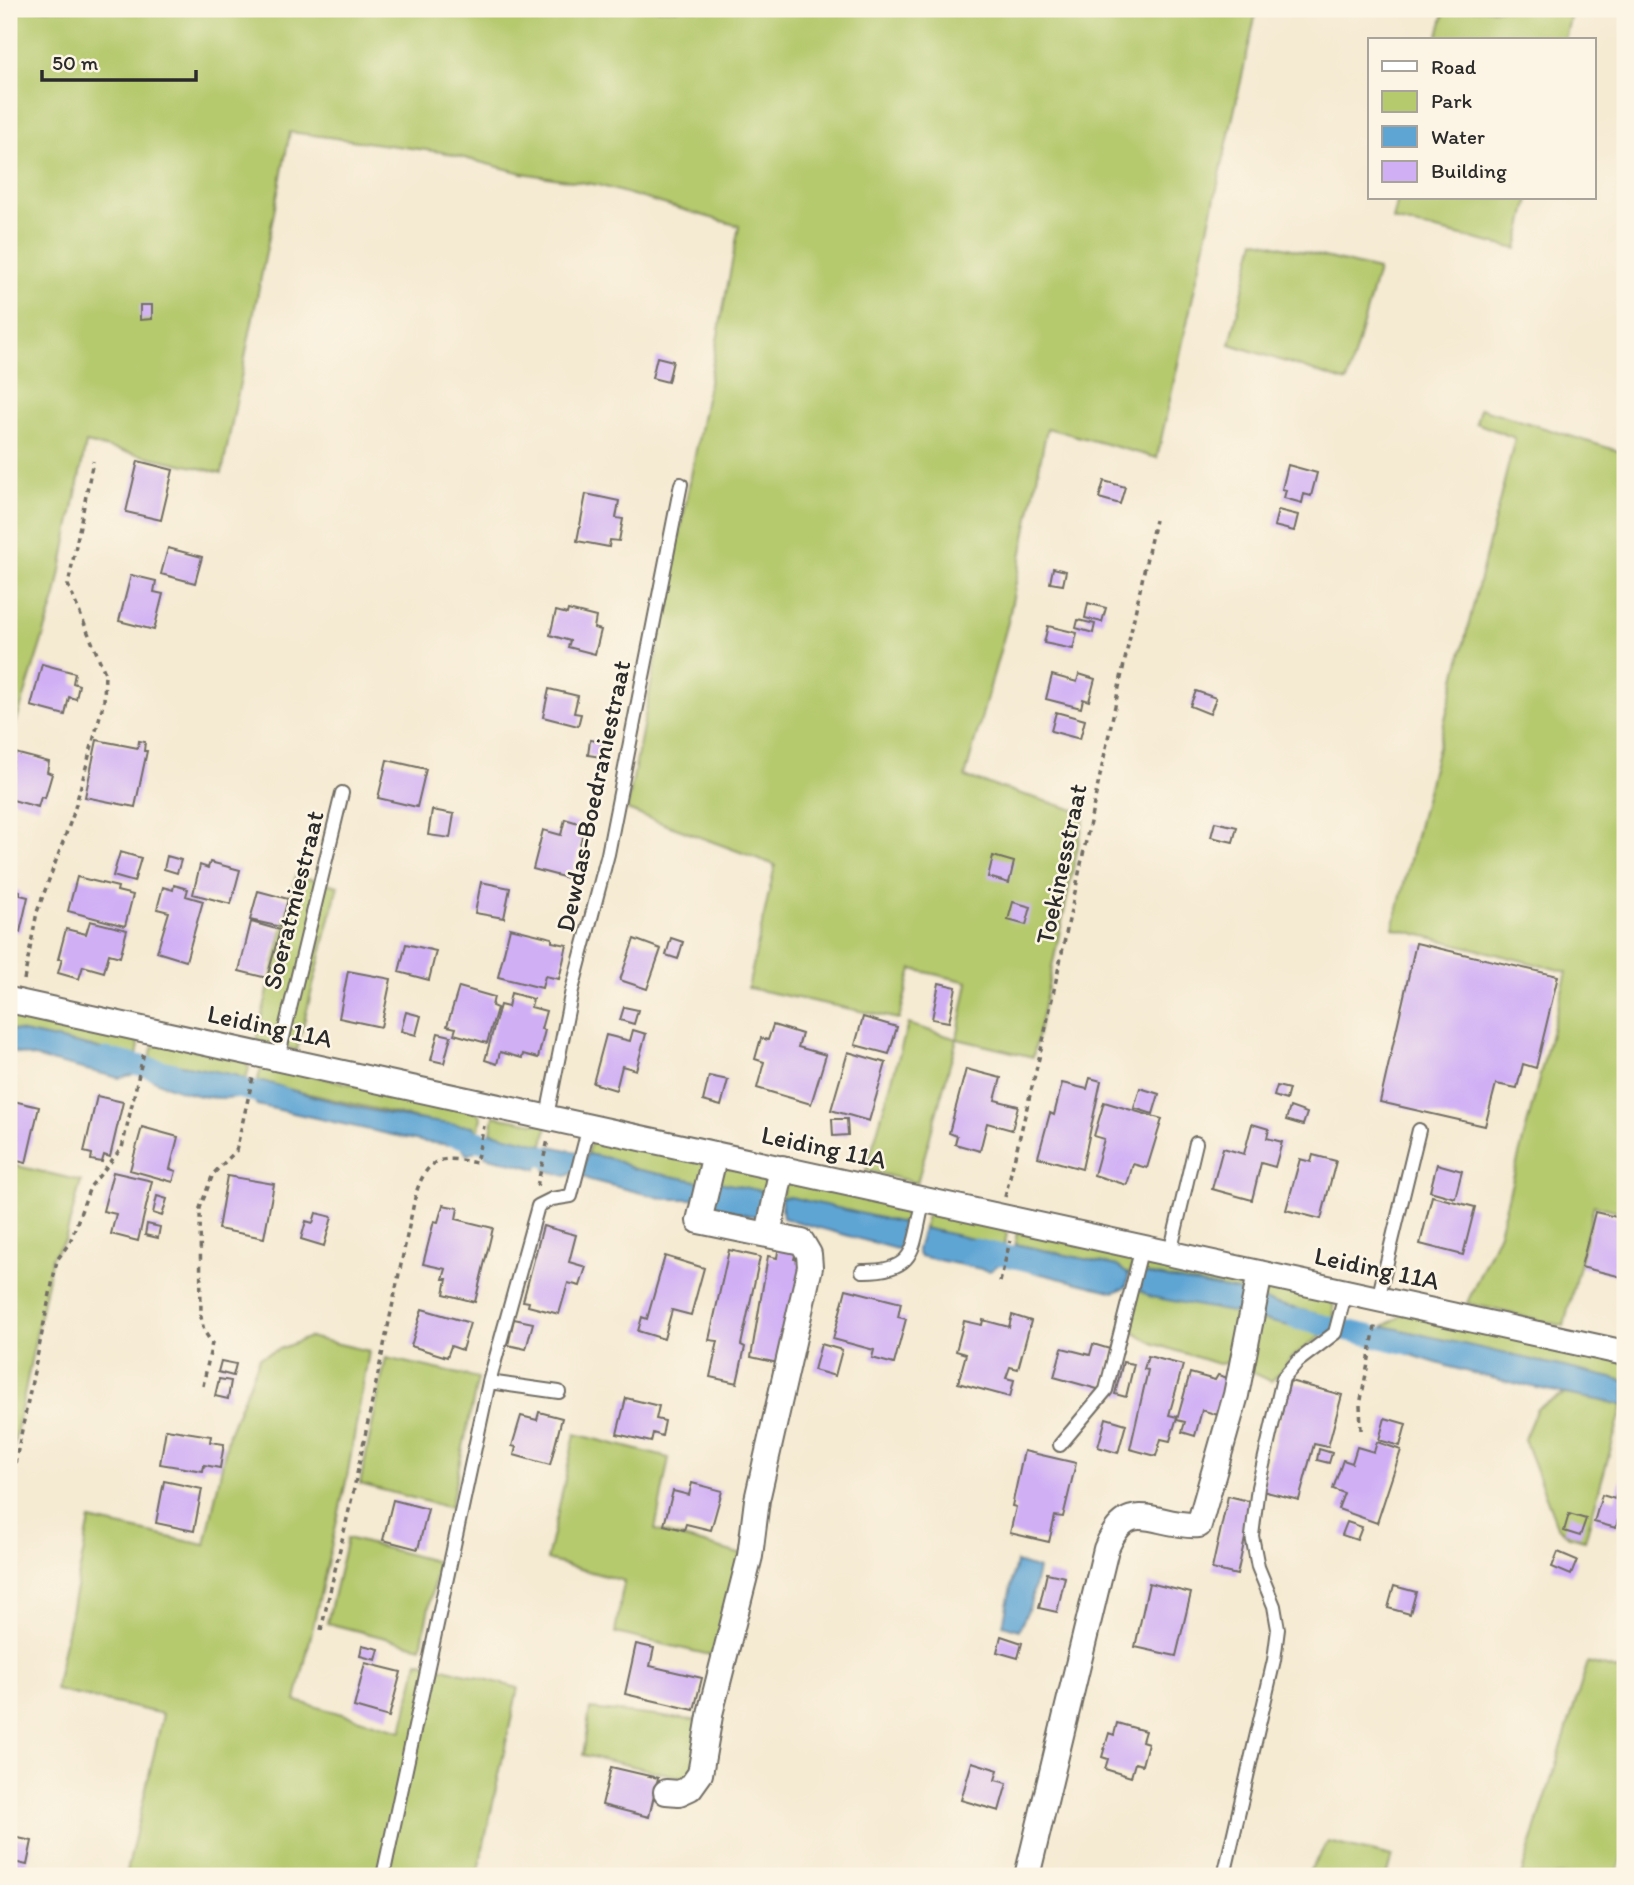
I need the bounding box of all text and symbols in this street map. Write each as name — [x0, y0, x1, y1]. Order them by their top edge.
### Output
scale bar — [42, 38, 196, 82]
legend — [1368, 38, 1596, 200]
text: 50 m — [52, 50, 99, 75]
text: Road — [1431, 54, 1477, 79]
text: Park — [1431, 88, 1473, 113]
text: Water — [1431, 124, 1485, 149]
text: Building — [1431, 158, 1507, 183]
street label: Dewdas-Boedraniestraat — [549, 657, 637, 935]
street label: Toekinesstraat — [1028, 781, 1094, 947]
street label: Soeratmiestraat — [255, 807, 331, 993]
street label: Leiding 11A — [205, 997, 336, 1055]
street label: Leiding 11A — [759, 1118, 890, 1176]
street label: Leiding 11A — [1312, 1239, 1443, 1297]

